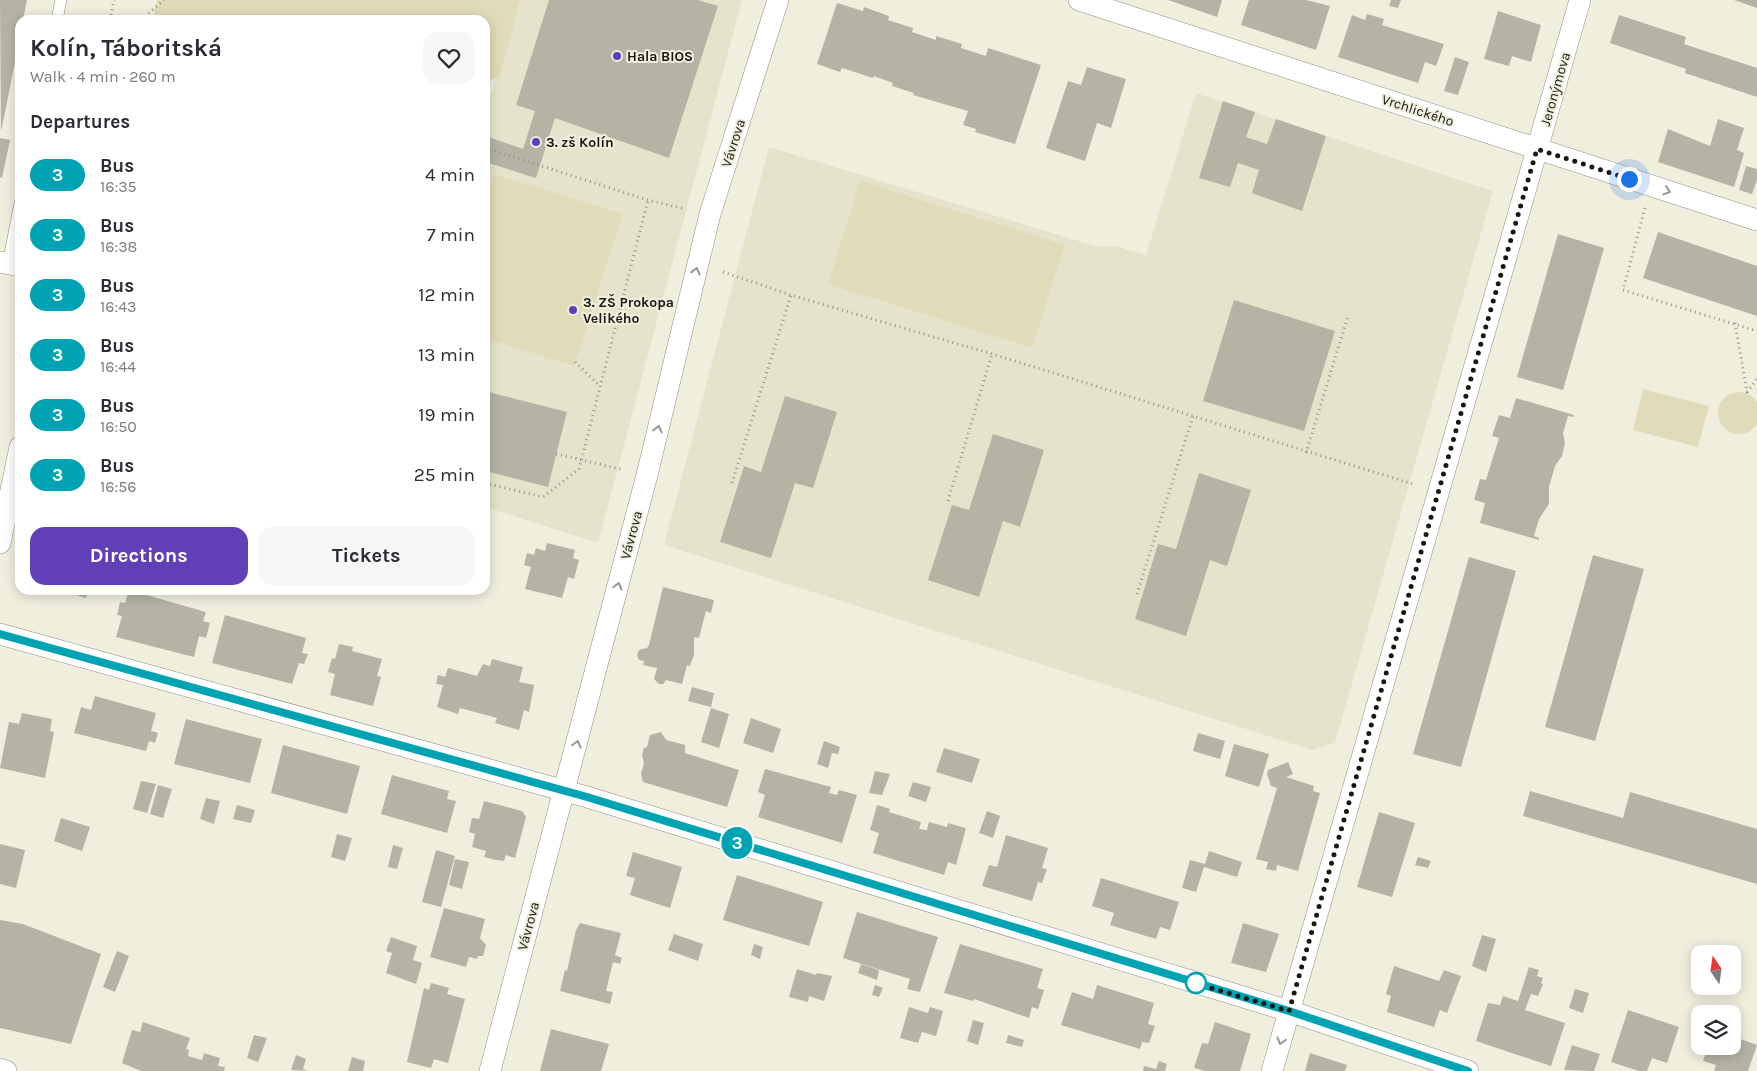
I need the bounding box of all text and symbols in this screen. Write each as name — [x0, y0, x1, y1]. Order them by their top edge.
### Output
button: heart — [423, 32, 475, 84]
text: Kolín, Táboritská — [30, 34, 222, 62]
place label: Hala BIOS — [627, 48, 693, 65]
marker: Hala BIOS — [611, 50, 623, 62]
street label: Jeronýmova — [1537, 50, 1574, 128]
text: Walk · 4 min · 260 m — [30, 67, 176, 86]
street label: Vrchlického — [1380, 91, 1456, 130]
text: Departures — [30, 111, 130, 133]
street label: Vávrova — [718, 117, 749, 169]
place label: 3. zš Kolín — [546, 134, 614, 151]
marker: 3. zš Kolín — [530, 136, 542, 148]
text: Bus — [100, 155, 134, 177]
text: 3 — [52, 164, 63, 186]
text: 4 min — [425, 164, 475, 186]
your location — [1617, 167, 1642, 192]
text: 16:35 — [100, 177, 137, 196]
one-way arrow — [1662, 185, 1671, 195]
text: Bus — [100, 215, 134, 237]
text: 3 — [52, 224, 63, 246]
text: 7 min — [427, 224, 475, 246]
text: 16:38 — [100, 237, 137, 256]
one-way arrow — [690, 267, 701, 276]
text: Bus — [100, 275, 134, 297]
text: 3 — [52, 284, 63, 306]
text: 12 min — [418, 284, 475, 306]
place label: 3. ZŠ Prokopa Velikého — [583, 293, 674, 327]
text: 16:43 — [100, 297, 137, 316]
marker: 3. ZŠ Prokopa Velikého — [567, 304, 579, 316]
text: Bus — [100, 335, 134, 357]
text: 3 — [52, 344, 63, 366]
text: 13 min — [418, 344, 475, 366]
text: 16:44 — [100, 357, 136, 376]
text: Bus — [100, 395, 134, 417]
text: 3 — [52, 404, 63, 426]
text: 19 min — [418, 404, 475, 426]
text: 16:50 — [100, 417, 137, 436]
one-way arrow — [652, 424, 663, 433]
text: Bus — [100, 455, 134, 477]
text: 3 — [52, 464, 63, 486]
text: 25 min — [414, 464, 475, 486]
text: 16:56 — [100, 477, 136, 496]
street label: Vávrova — [617, 509, 646, 561]
button: Directions — [30, 527, 248, 585]
button: Tickets — [258, 527, 475, 585]
one-way arrow — [612, 583, 622, 591]
one-way arrow — [571, 740, 581, 748]
line badge: 3 — [721, 827, 753, 859]
text: 3 — [731, 832, 743, 854]
street label: Vávrova — [514, 900, 543, 952]
north arrow — [1691, 945, 1741, 995]
map controls — [1691, 945, 1741, 1055]
unlabelled marker — [1185, 972, 1207, 994]
button: layers — [1691, 1005, 1741, 1055]
one-way arrow — [1276, 1037, 1286, 1045]

